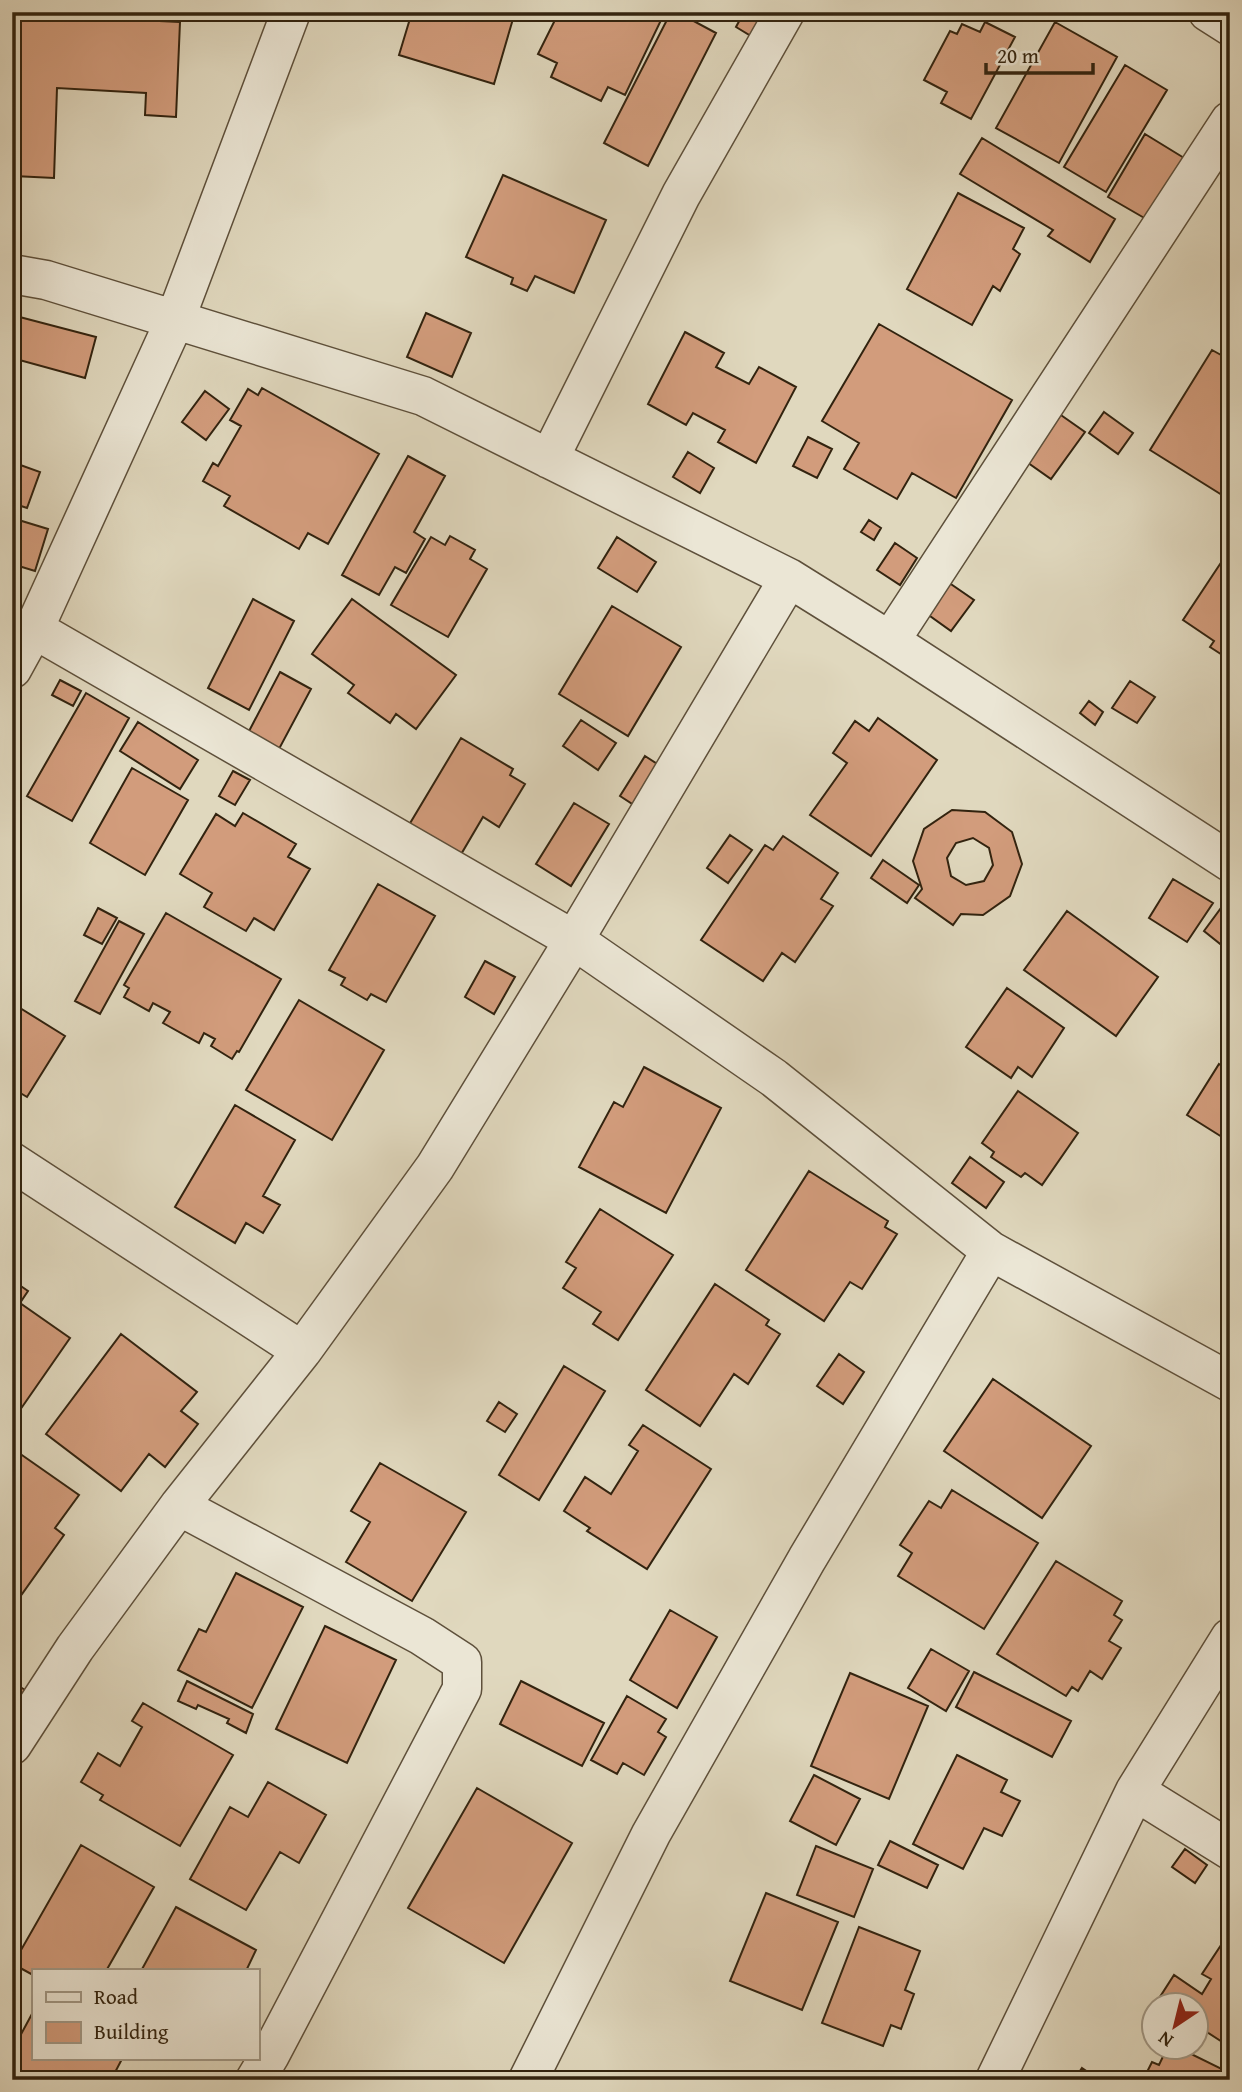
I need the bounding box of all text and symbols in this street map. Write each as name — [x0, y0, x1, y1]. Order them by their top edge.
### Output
scale bar — [986, 32, 1093, 76]
text: 20 m — [997, 40, 1039, 71]
legend — [32, 1969, 259, 2060]
text: Road — [94, 1981, 139, 2012]
north arrow — [1140, 1990, 1210, 2060]
text: Building — [94, 2016, 169, 2047]
text: N — [1152, 2025, 1178, 2055]

